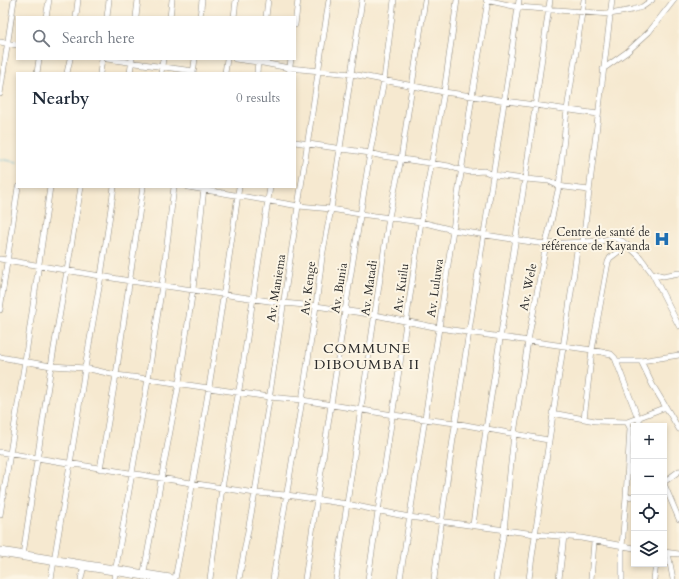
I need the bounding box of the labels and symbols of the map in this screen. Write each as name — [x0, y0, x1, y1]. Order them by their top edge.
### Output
place label: Centre de santé de référence de Kayanda — [541, 224, 651, 254]
hospital icon: Centre de santé de référence de Kayanda — [653, 230, 671, 248]
street label: Av. Maniema — [263, 252, 289, 323]
street label: Av. Luluwa — [423, 257, 447, 318]
street label: Av. Matadi — [357, 258, 381, 317]
street label: Av. Kenge — [297, 260, 319, 316]
street label: Av. Bunia — [327, 261, 351, 314]
street label: Av. Kuilu — [390, 262, 412, 314]
street label: Av. Wele — [516, 262, 540, 312]
district label: COMMUNE DIBOUMBA II — [314, 339, 420, 374]

